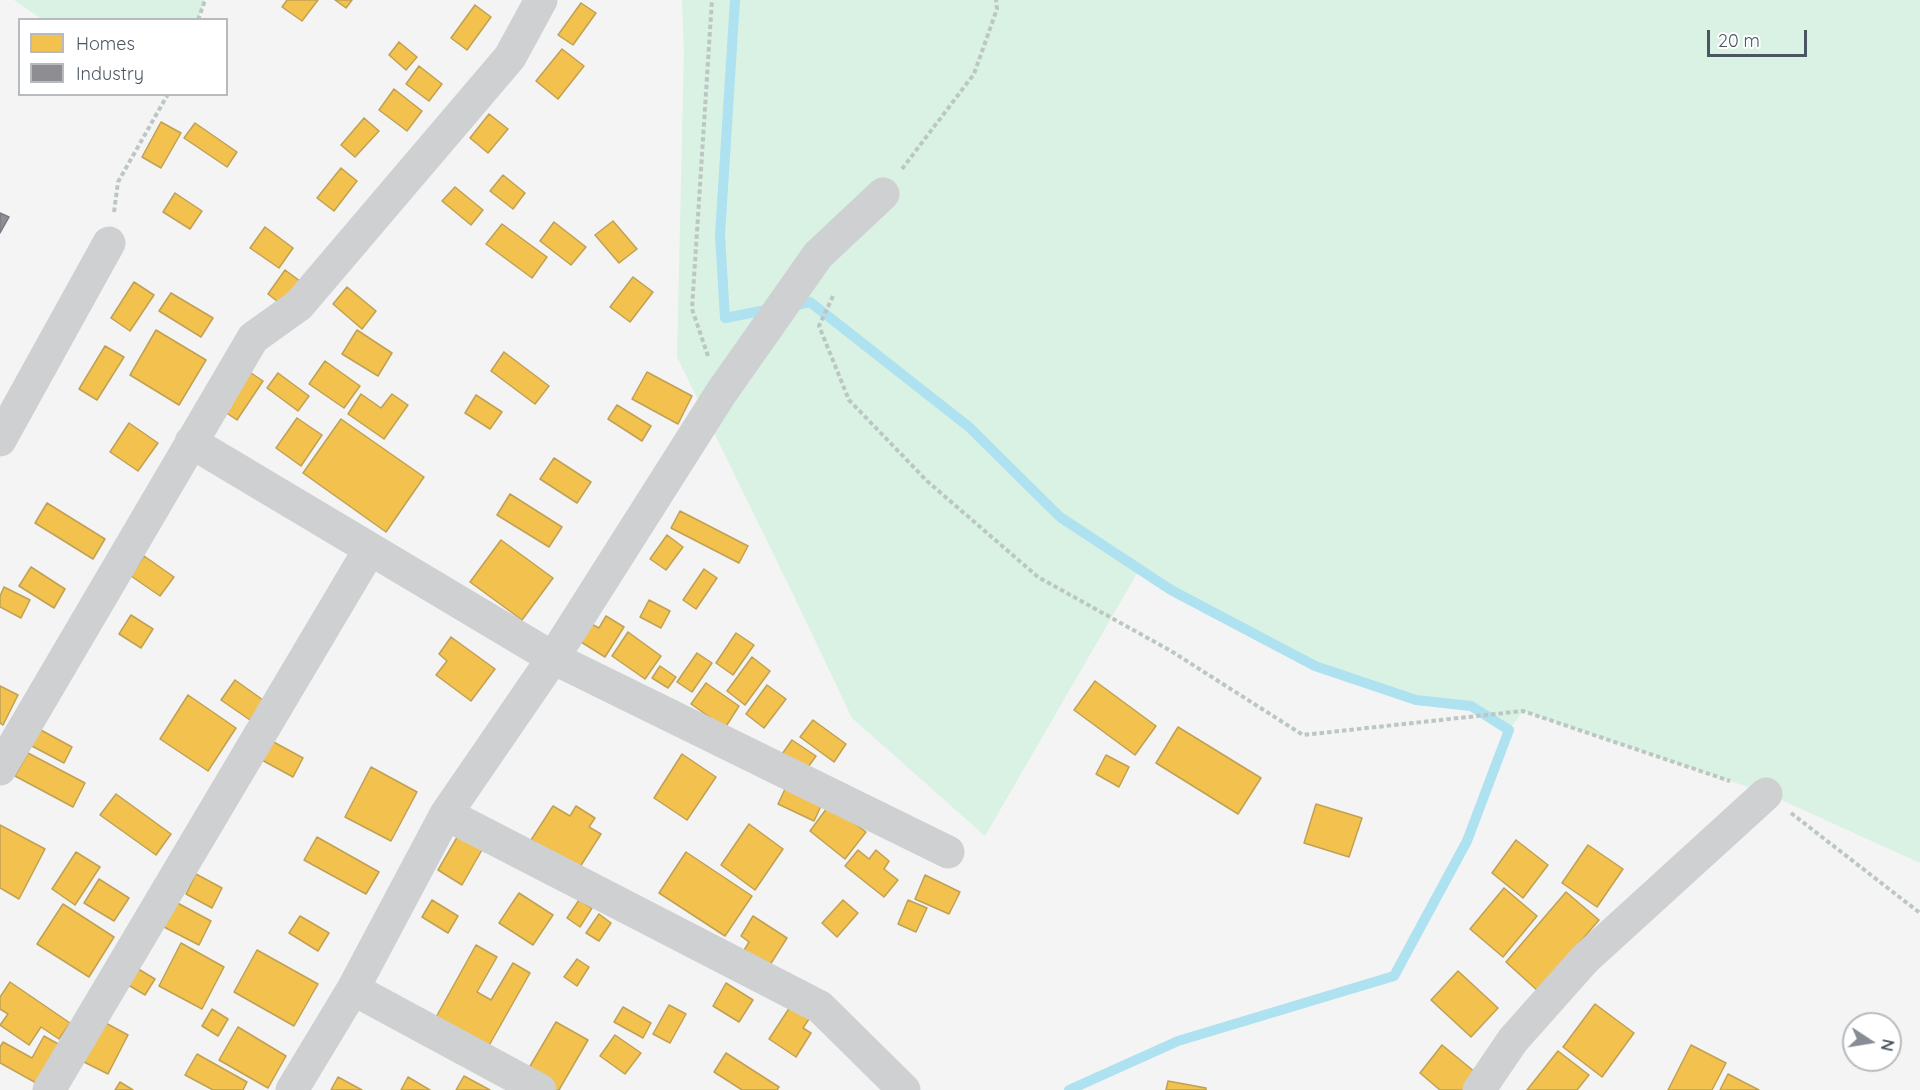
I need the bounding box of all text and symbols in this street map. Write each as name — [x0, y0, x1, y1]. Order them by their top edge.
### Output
legend — [18, 18, 228, 96]
scale bar — [1710, 18, 1810, 56]
text: 20 m — [1718, 29, 1760, 52]
text: Homes — [76, 32, 135, 55]
text: Industry — [76, 62, 144, 85]
north arrow — [1842, 1012, 1902, 1072]
text: N — [1877, 1037, 1899, 1053]

